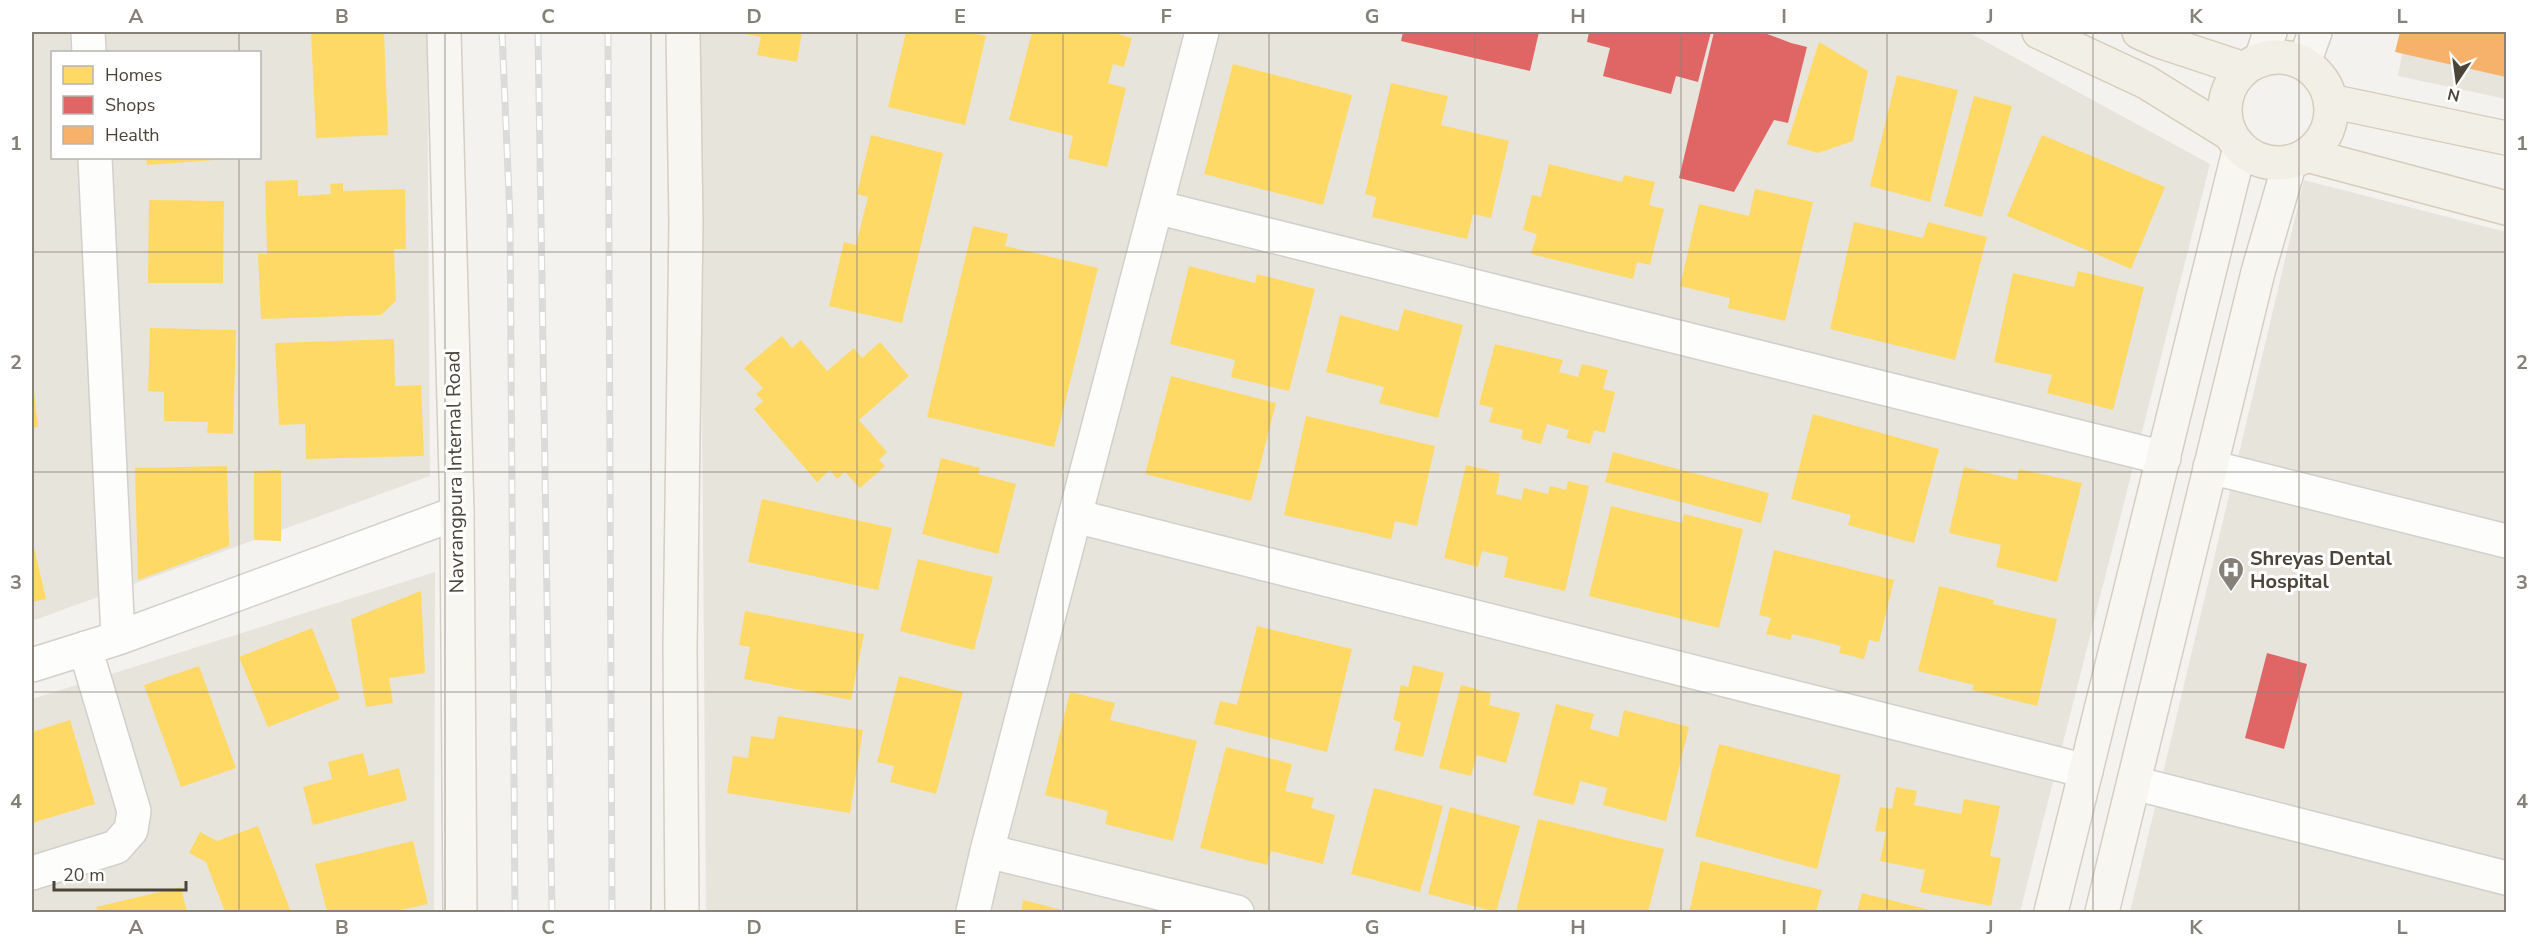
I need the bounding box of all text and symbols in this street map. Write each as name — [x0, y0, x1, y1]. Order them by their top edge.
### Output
text: A — [129, 3, 144, 30]
text: B — [335, 3, 349, 30]
text: C — [541, 3, 555, 30]
text: D — [746, 3, 762, 30]
text: E — [954, 3, 966, 30]
text: F — [1160, 3, 1172, 30]
text: G — [1365, 3, 1379, 30]
text: H — [1570, 3, 1586, 30]
text: I — [1781, 3, 1787, 30]
text: J — [1985, 3, 1994, 30]
text: K — [2189, 3, 2203, 30]
text: L — [2396, 3, 2408, 30]
legend — [51, 51, 261, 159]
north arrow — [2427, 51, 2487, 111]
text: Homes — [105, 63, 162, 87]
text: N — [2446, 83, 2462, 107]
text: Shops — [105, 93, 155, 117]
text: Health — [105, 123, 160, 147]
text: 1 — [10, 130, 22, 157]
text: 1 — [2516, 130, 2528, 157]
text: 2 — [10, 349, 22, 376]
text: 2 — [2516, 349, 2528, 376]
street label: Navrangpura Internal Road — [439, 350, 471, 594]
place label: Shreyas Dental Hospital — [2250, 545, 2393, 595]
hospital icon: Shreyas Dental Hospital — [2216, 555, 2246, 593]
text: 3 — [10, 569, 22, 596]
text: 3 — [2516, 569, 2528, 596]
text: 4 — [10, 788, 22, 815]
text: 4 — [2516, 788, 2528, 815]
scale bar — [54, 854, 186, 892]
text: 20 m — [63, 863, 105, 887]
text: A — [129, 914, 144, 941]
text: B — [335, 914, 349, 941]
text: C — [541, 914, 555, 941]
text: D — [746, 914, 762, 941]
text: E — [954, 914, 966, 941]
text: F — [1160, 914, 1172, 941]
text: G — [1365, 914, 1379, 941]
text: H — [1570, 914, 1586, 941]
text: I — [1781, 914, 1787, 941]
text: J — [1985, 914, 1994, 941]
text: K — [2189, 914, 2203, 941]
text: L — [2396, 914, 2408, 941]

